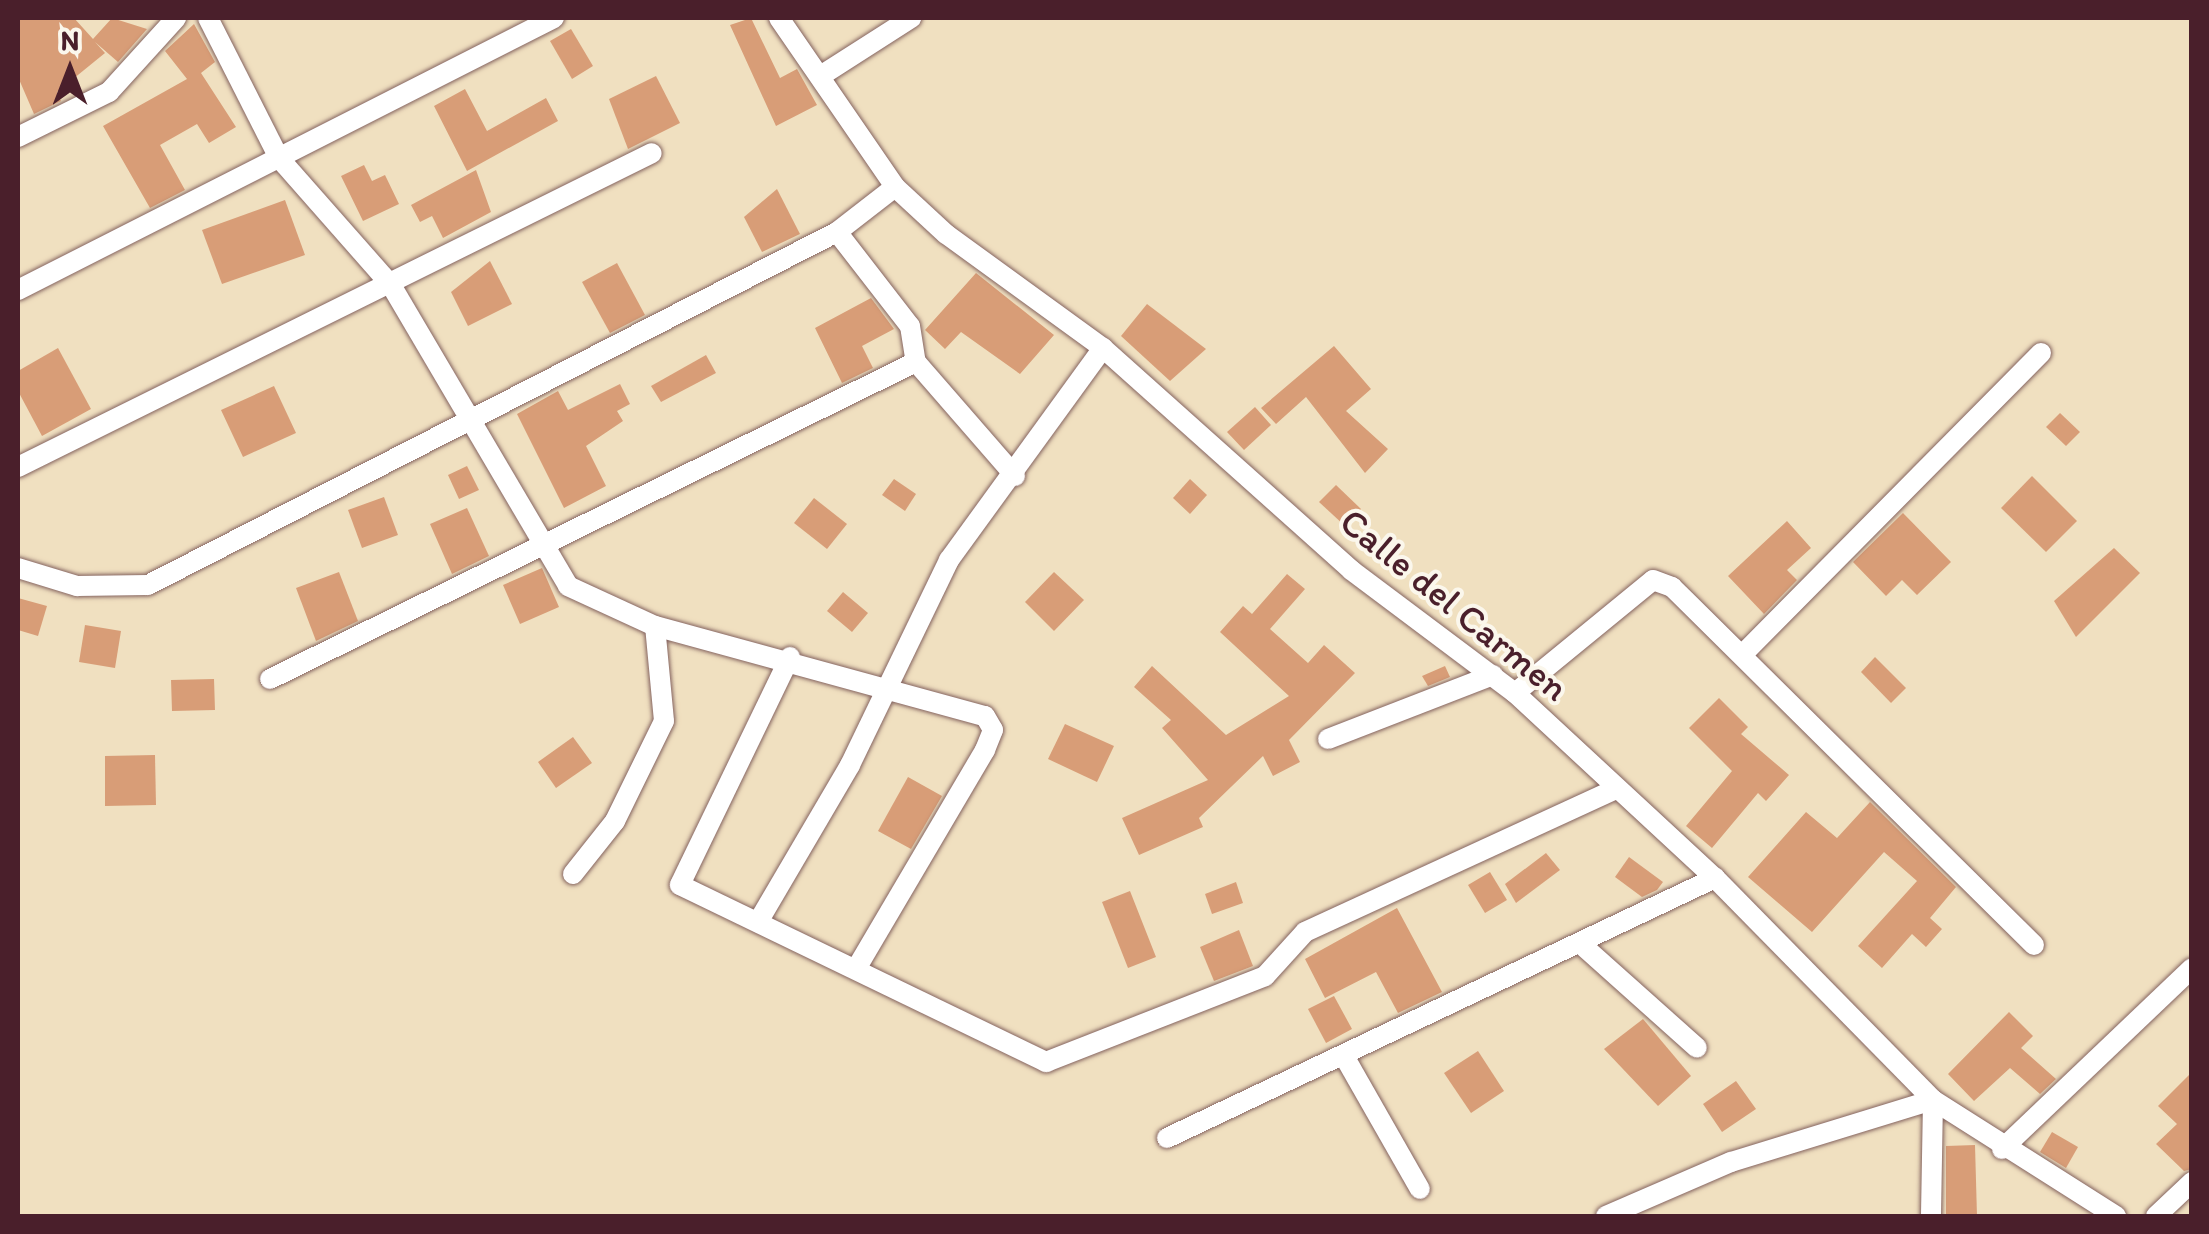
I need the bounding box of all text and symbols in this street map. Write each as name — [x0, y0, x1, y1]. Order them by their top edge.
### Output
north arrow — [20, 20, 120, 120]
text: N — [61, 23, 79, 57]
street label: Calle del Carmen — [1331, 499, 1577, 711]

